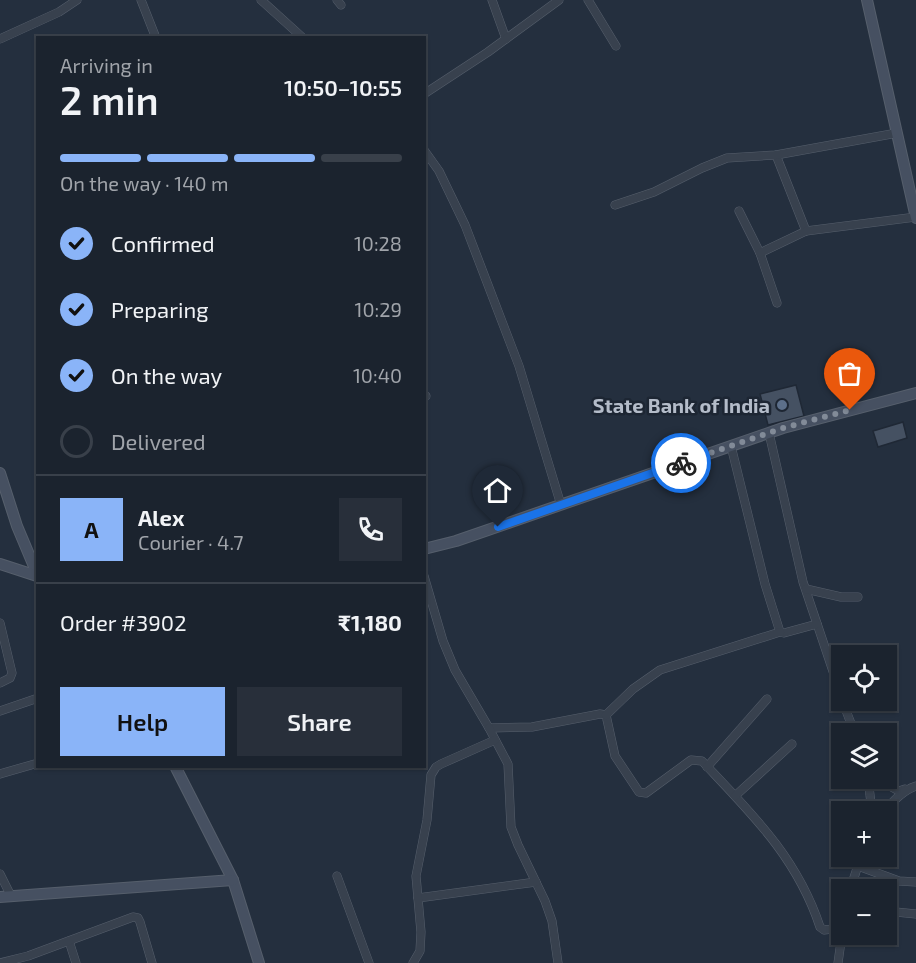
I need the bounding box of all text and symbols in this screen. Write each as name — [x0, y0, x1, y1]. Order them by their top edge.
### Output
text: Arriving in — [60, 53, 153, 77]
text: 10:50–10:55 — [284, 74, 402, 100]
text: 2 min — [60, 76, 159, 123]
text: On the way · 140 m — [60, 171, 229, 195]
icon: check — [60, 227, 93, 260]
text: Confirmed — [111, 230, 215, 256]
text: 10:28 — [354, 231, 402, 255]
icon: check — [60, 293, 93, 326]
text: Preparing — [111, 296, 209, 322]
text: 10:29 — [355, 297, 402, 321]
pin — [824, 348, 875, 410]
icon: bag — [833, 357, 866, 390]
icon: check — [60, 359, 93, 392]
text: On the way — [111, 362, 222, 388]
text: 10:40 — [353, 363, 402, 387]
place label: State Bank of India — [593, 393, 770, 417]
marker: State Bank of India — [775, 398, 789, 412]
text: Delivered — [111, 428, 206, 454]
courier — [651, 433, 711, 493]
icon: bike — [665, 447, 698, 480]
pin — [472, 465, 523, 527]
icon: home — [481, 474, 514, 507]
button: phone — [339, 498, 402, 561]
text: Alex — [138, 504, 184, 530]
text: A — [84, 516, 99, 542]
text: Courier · 4.7 — [138, 530, 244, 554]
text: Order #3902 — [60, 609, 187, 635]
text: ₹1,180 — [338, 609, 402, 635]
map controls — [831, 645, 897, 945]
button: locate — [831, 645, 897, 711]
button: Help — [60, 687, 225, 756]
button: Share — [237, 687, 402, 756]
button: layers — [831, 723, 897, 789]
button: + — [831, 801, 897, 867]
button: − — [831, 879, 897, 945]

